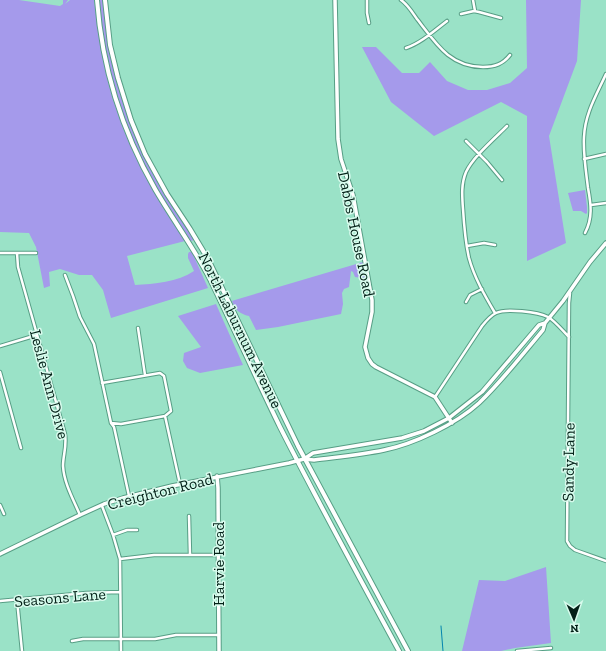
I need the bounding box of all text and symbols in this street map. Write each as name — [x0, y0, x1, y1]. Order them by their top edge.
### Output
street label: Dabbs House Road — [334, 169, 379, 299]
street label: North Laburnum Avenue — [194, 249, 287, 411]
street label: Leslie Ann Drive — [26, 327, 73, 441]
street label: Sandy Lane — [558, 423, 579, 501]
street label: Creighton Road — [105, 469, 215, 514]
street label: Harvie Road — [209, 522, 228, 606]
street label: Seasons Lane — [13, 584, 107, 611]
north arrow — [554, 599, 594, 639]
text: N — [569, 622, 579, 635]

